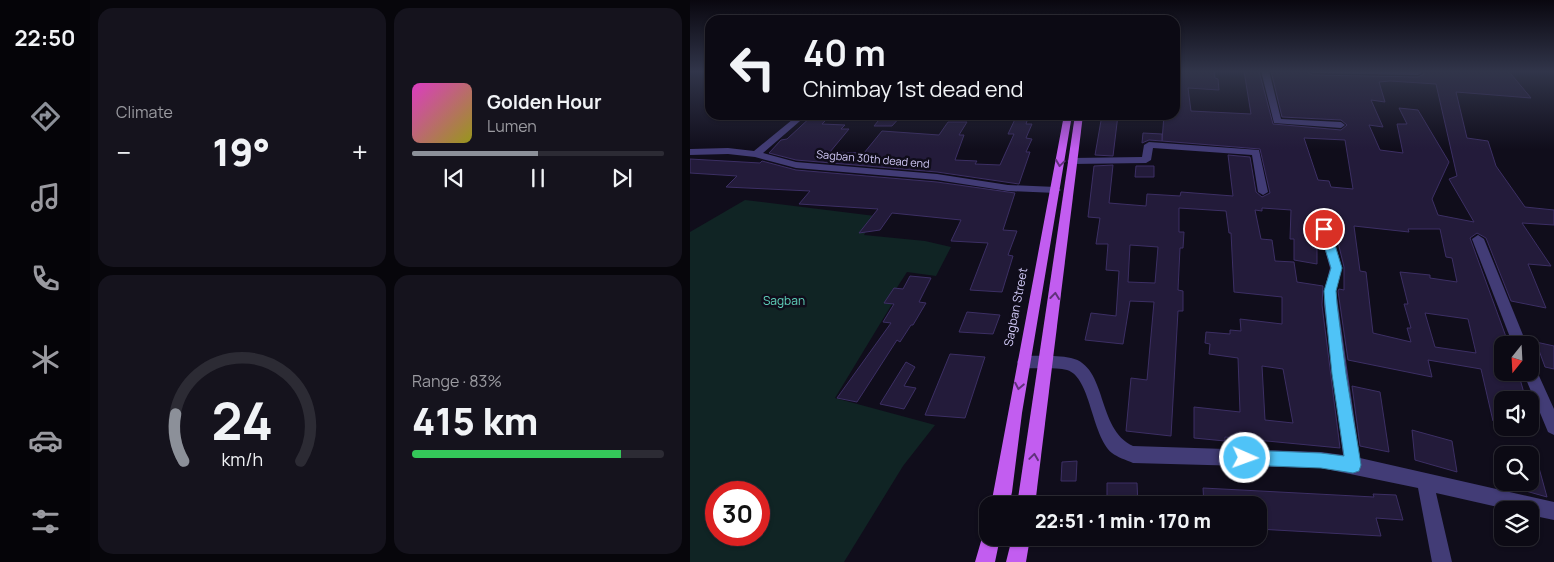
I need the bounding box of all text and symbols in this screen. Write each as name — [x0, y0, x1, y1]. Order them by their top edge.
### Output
text: 22:50 — [14, 23, 76, 53]
text: 40 m — [803, 29, 886, 77]
icon: left — [720, 35, 785, 100]
text: Chimbay 1st dead end — [803, 74, 1023, 104]
text: Golden Hour — [487, 89, 601, 115]
icon: directions — [28, 99, 63, 134]
text: Climate — [116, 101, 173, 123]
text: Lumen — [487, 115, 537, 137]
text: 19° — [212, 125, 270, 177]
text: − — [116, 133, 131, 171]
text: + — [352, 133, 368, 171]
street label: Sagban 30th dead end — [816, 146, 930, 171]
one-way arrow — [1055, 159, 1066, 167]
icon: previous — [440, 164, 468, 192]
icon: pause — [524, 164, 552, 192]
icon: next — [608, 164, 636, 192]
icon: music — [28, 180, 63, 215]
pin — [1303, 208, 1345, 250]
icon: arrive — [1310, 215, 1338, 243]
icon: phone — [28, 261, 63, 296]
street label: Sagban Street — [1000, 266, 1031, 348]
one-way arrow — [1049, 291, 1060, 299]
park label: Sagban — [763, 292, 805, 309]
north arrow — [1494, 336, 1539, 381]
map controls — [1494, 336, 1539, 546]
icon: climate — [28, 342, 63, 377]
text: Range · 83% — [412, 370, 502, 392]
one-way arrow — [1015, 381, 1025, 390]
text: 24 — [211, 385, 273, 456]
button: sound — [1494, 391, 1539, 436]
text: 415 km — [412, 394, 538, 446]
icon: car — [28, 423, 63, 458]
position arrow — [1218, 431, 1270, 483]
button: search — [1494, 446, 1539, 491]
text: km/h — [221, 447, 263, 471]
one-way arrow — [1028, 452, 1039, 460]
speed limit sign: 30 — [705, 481, 770, 546]
button: layers — [1494, 501, 1539, 546]
icon: filters — [28, 504, 63, 539]
text: 22:51 · 1 min · 170 m — [1035, 508, 1211, 534]

